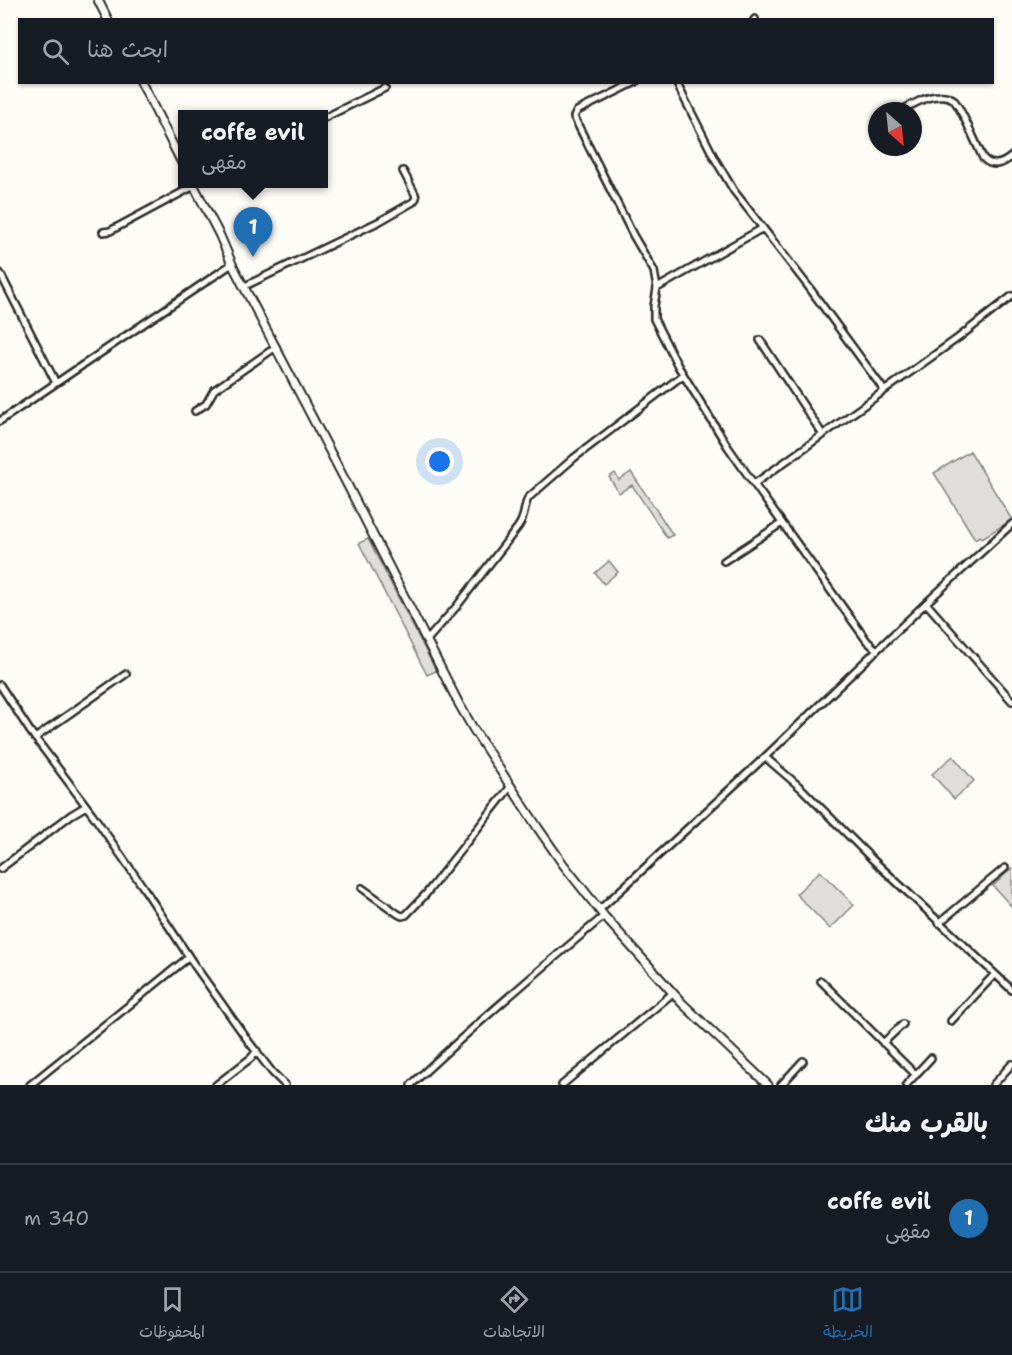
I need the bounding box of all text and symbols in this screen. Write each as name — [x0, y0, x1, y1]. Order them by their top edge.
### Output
search box — [18, 18, 994, 84]
icon: search — [39, 35, 72, 68]
text: ابحث هنا — [87, 35, 168, 64]
north arrow — [868, 102, 922, 156]
popup — [178, 110, 328, 188]
text: coffe evil — [201, 118, 305, 147]
text: مقهى — [201, 149, 247, 175]
pin: 1 — [234, 208, 272, 257]
your location — [425, 447, 454, 476]
text: بالقرب منك — [865, 1105, 988, 1140]
text: coffe evil — [827, 1187, 931, 1216]
text: 340 m — [24, 1205, 89, 1231]
text: 1 — [964, 1205, 973, 1231]
text: مقهى — [885, 1218, 931, 1244]
tab: المحفوظات — [139, 1283, 205, 1346]
tab: الاتجاهات — [483, 1283, 545, 1346]
tab: الخريطة — [823, 1283, 873, 1346]

